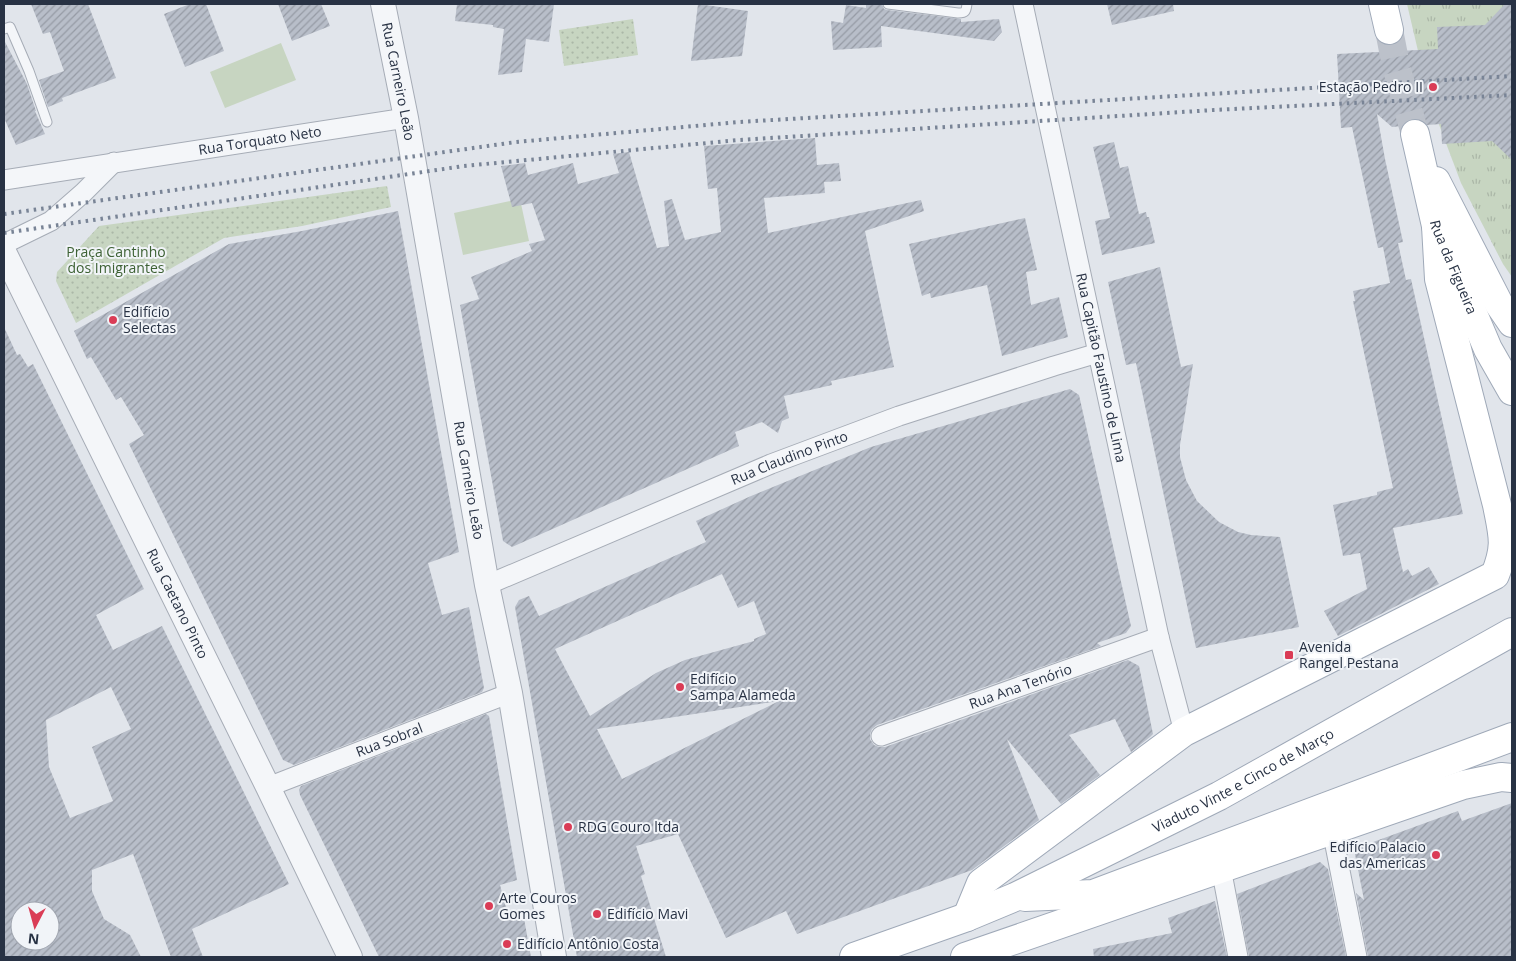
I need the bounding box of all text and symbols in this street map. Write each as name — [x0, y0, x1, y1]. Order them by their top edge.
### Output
street label: Rua Carneiro Leão — [378, 21, 420, 142]
place label: Estação Pedro II — [1319, 77, 1423, 96]
marker: Estação Pedro II — [1427, 81, 1439, 93]
street label: Rua Torquato Neto — [197, 121, 323, 159]
street label: Rua da Figueira — [1426, 218, 1482, 317]
park label: Praça Cantinho dos Imigrantes — [66, 242, 166, 277]
street label: Rua Capitão Faustino de Lima — [1072, 271, 1131, 464]
place label: Edifício Selectas — [123, 302, 176, 337]
marker: Edifício Selectas — [107, 314, 119, 326]
street label: Rua Carneiro Leão — [450, 419, 489, 541]
street label: Rua Claudino Pinto — [728, 426, 850, 489]
street label: Rua Caetano Pinto — [143, 545, 213, 662]
place label: Avenida Rangel Pestana — [1299, 637, 1399, 672]
marker: Avenida Rangel Pestana — [1283, 649, 1295, 661]
street label: Rua Ana Tenório — [966, 659, 1074, 713]
place label: Edifício Sampa Alameda — [690, 669, 796, 704]
marker: Edifício Sampa Alameda — [674, 681, 686, 693]
street label: Rua Sobral — [353, 718, 425, 761]
street label: Viaduto Vinte e Cinco de Março — [1149, 724, 1337, 837]
place label: RDG Couro ltda — [578, 817, 679, 836]
marker: RDG Couro ltda — [562, 821, 574, 833]
place label: Edifício Palacio das Americas — [1329, 837, 1426, 872]
marker: Edifício Palacio das Americas — [1430, 849, 1442, 861]
place label: Arte Couros Gomes — [499, 888, 577, 923]
marker: Arte Couros Gomes — [483, 900, 495, 912]
north arrow — [10, 901, 60, 951]
place label: Edifício Mavi — [607, 904, 688, 923]
marker: Edifício Mavi — [591, 908, 603, 920]
text: N — [27, 929, 40, 949]
place label: Edifício Antônio Costa — [517, 934, 659, 953]
marker: Edifício Antônio Costa — [501, 938, 513, 950]

